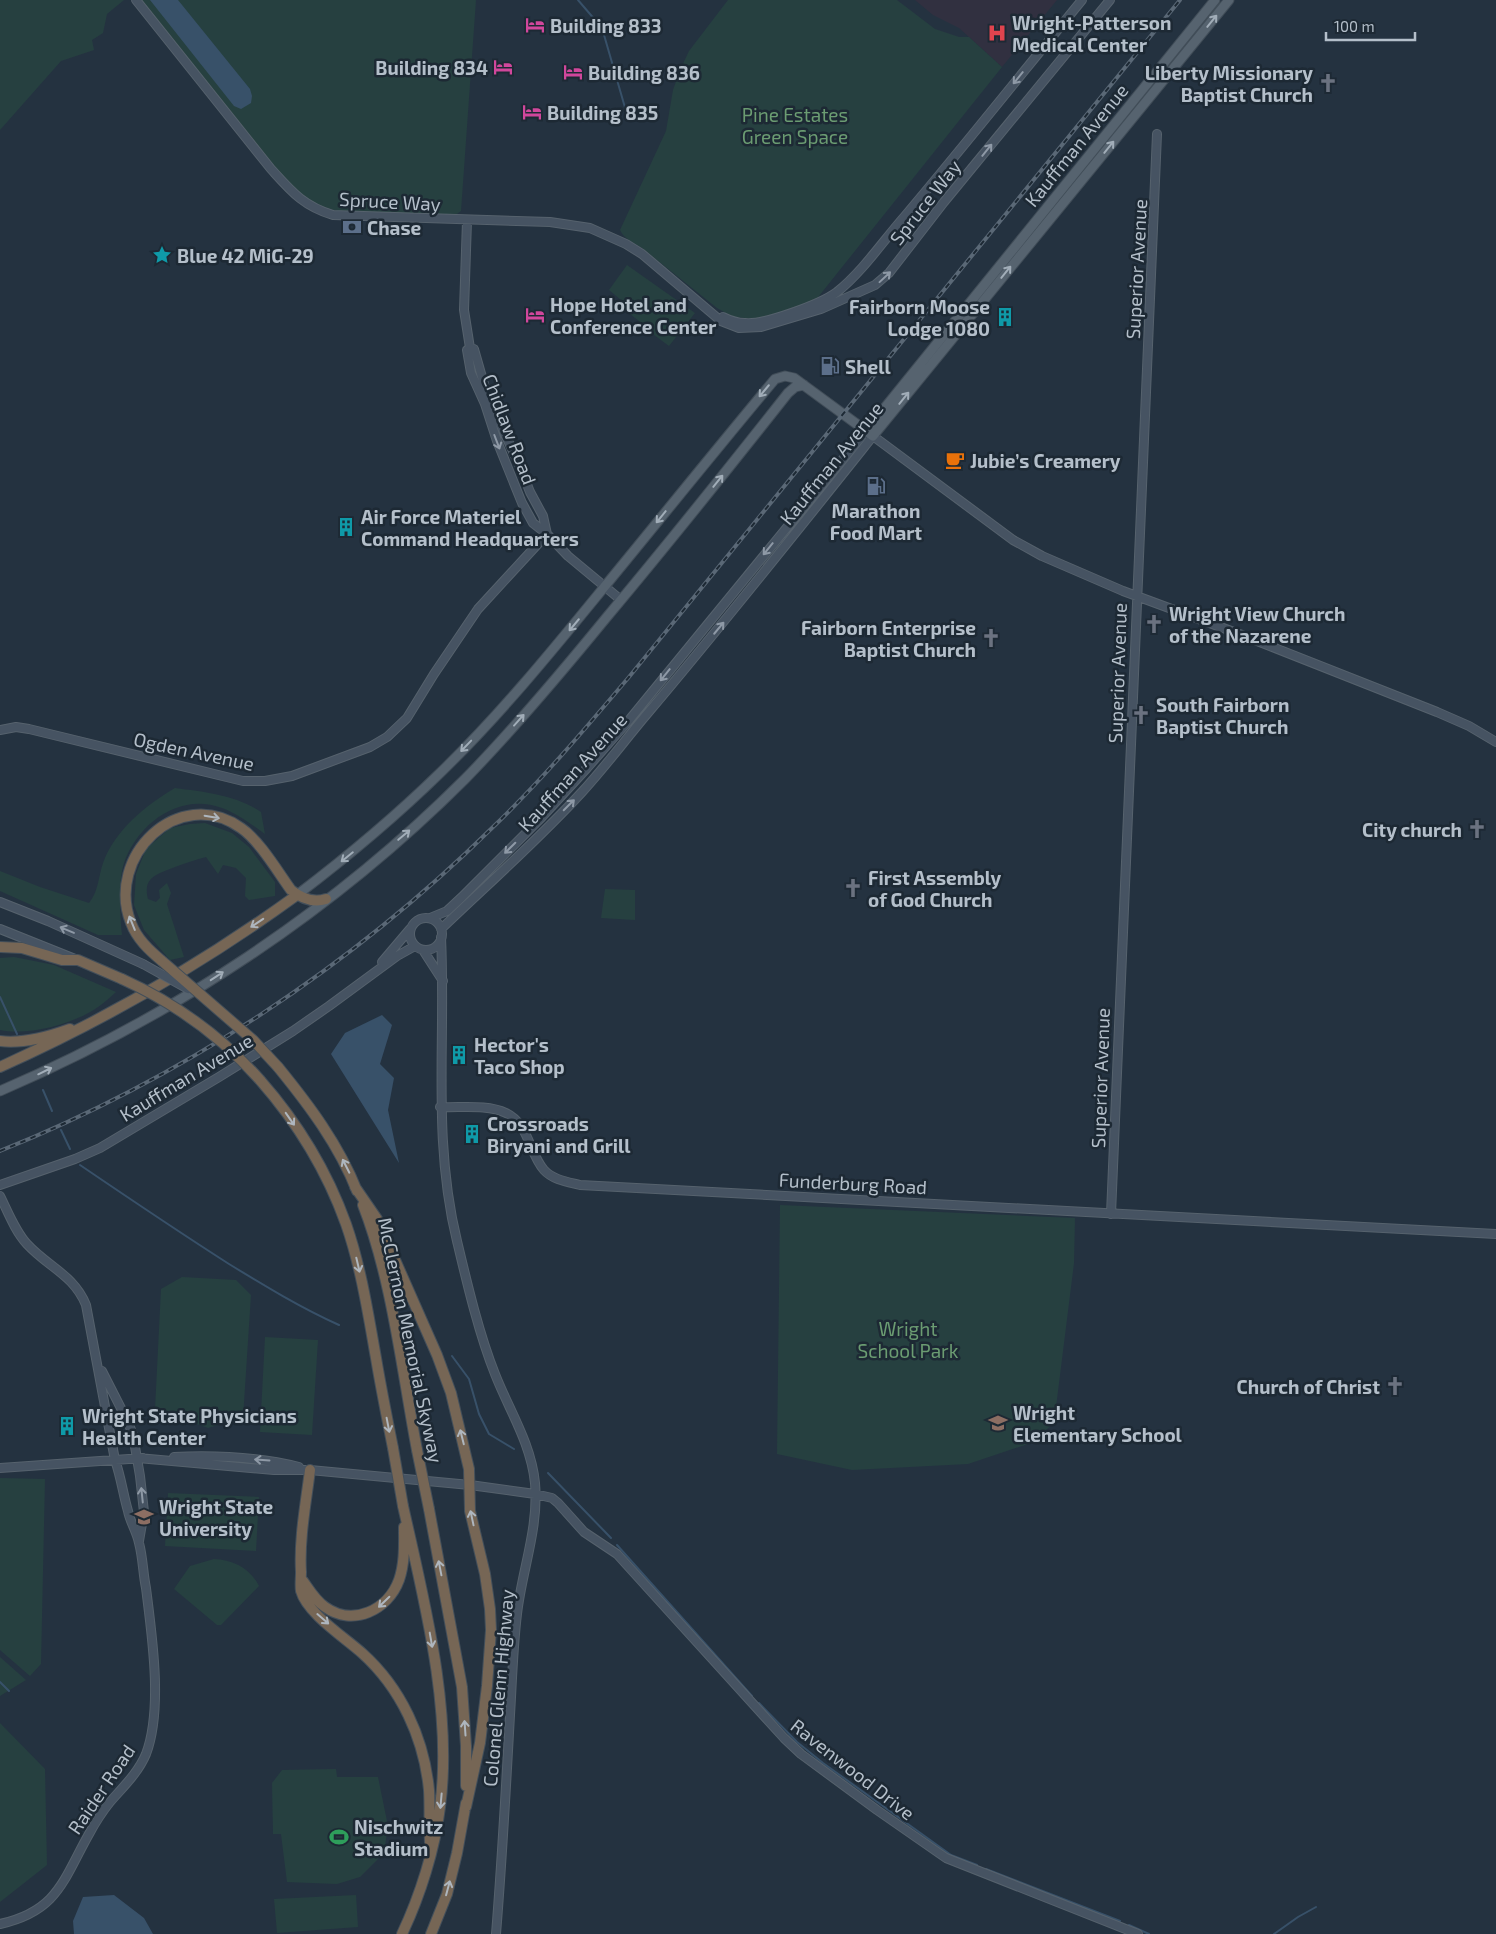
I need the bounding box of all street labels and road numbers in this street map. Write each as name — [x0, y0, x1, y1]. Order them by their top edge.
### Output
street label: Kauffman Avenue — [1019, 79, 1133, 211]
street label: Spruce Way — [885, 155, 965, 249]
street label: Spruce Way — [339, 187, 441, 215]
street label: Superior Avenue — [1121, 198, 1151, 340]
street label: Chidlaw Road — [478, 370, 542, 488]
street label: Kauffman Avenue — [774, 397, 888, 529]
street label: Superior Avenue — [1103, 602, 1131, 744]
street label: Kauffman Avenue — [513, 708, 631, 836]
street label: Ogden Avenue — [132, 727, 256, 775]
street label: Superior Avenue — [1086, 1007, 1114, 1149]
street label: Kauffman Avenue — [115, 1028, 257, 1126]
street label: Funderburg Road — [778, 1168, 928, 1198]
street label: McClernon Memorial Skyway — [374, 1215, 448, 1465]
street label: Colonel Glenn Highway — [478, 1588, 518, 1788]
street label: Ravenwood Drive — [787, 1714, 919, 1824]
street label: Raider Road — [63, 1740, 139, 1838]

